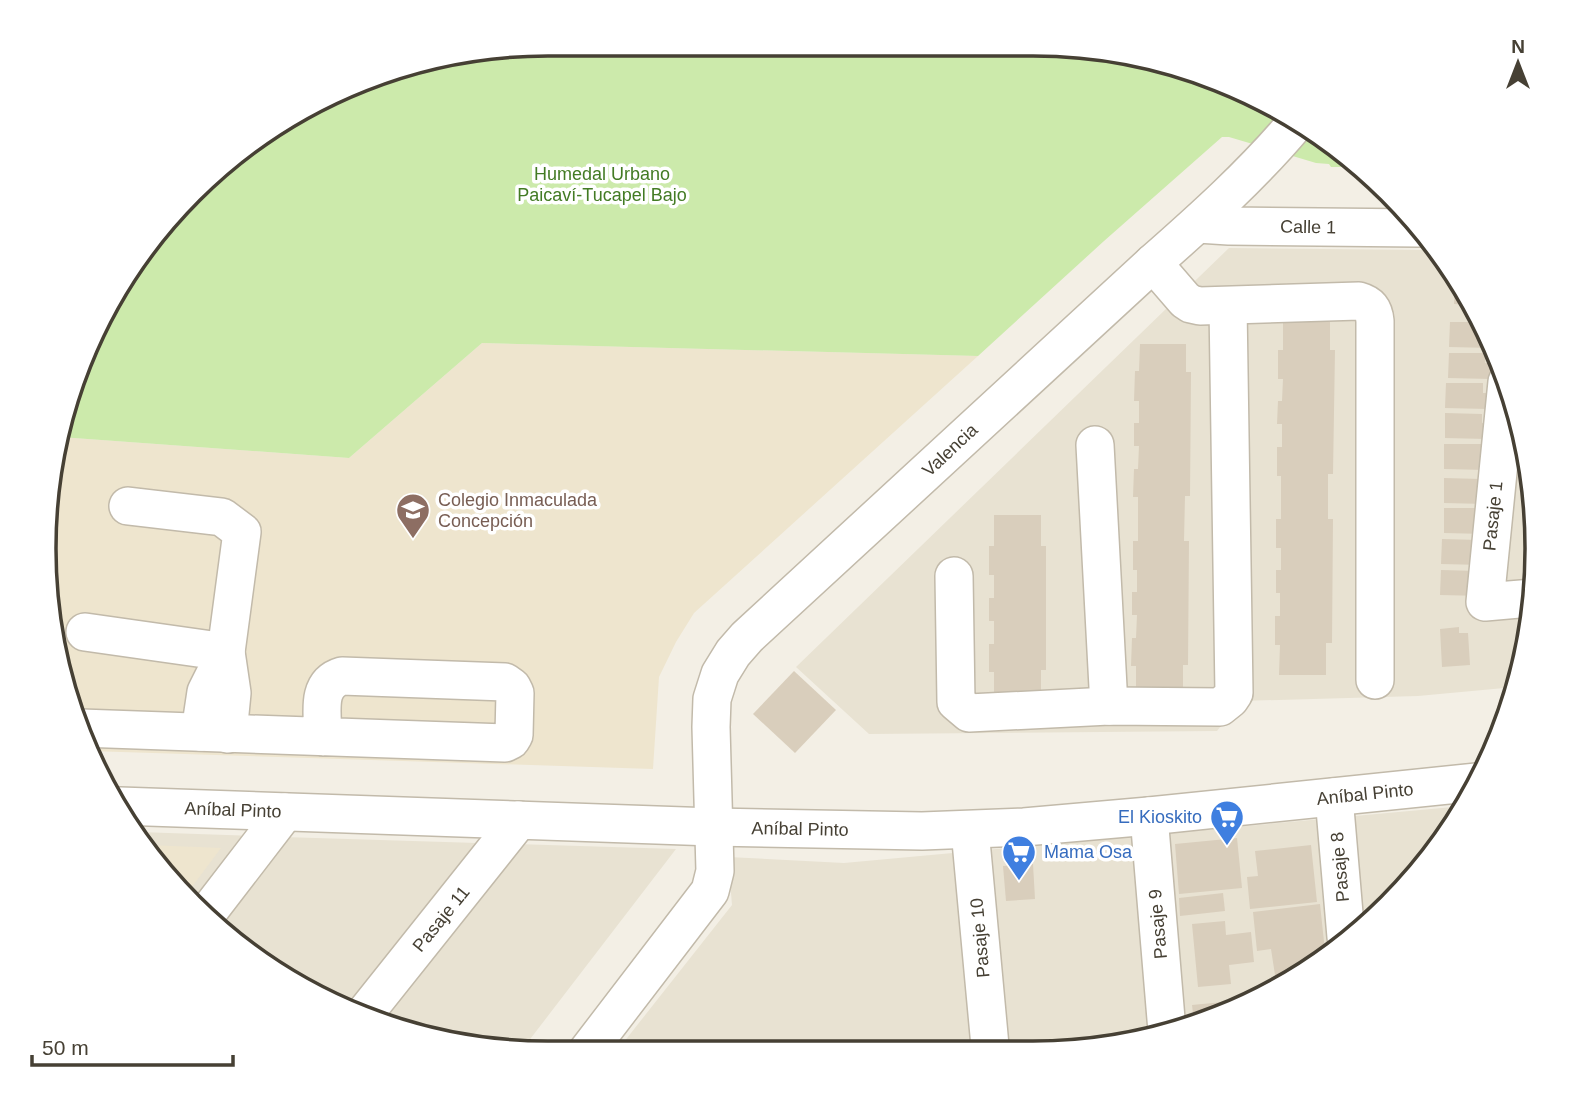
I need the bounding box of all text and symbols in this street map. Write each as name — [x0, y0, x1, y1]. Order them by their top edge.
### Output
north arrow — [1483, 28, 1553, 98]
text: N — [1511, 36, 1525, 57]
park label: Humedal Urbano Paicaví-Tucapel Bajo — [517, 164, 687, 205]
street label: Calle 1 — [1280, 217, 1336, 237]
street label: Valencia — [918, 419, 982, 480]
street label: Pasaje 1 — [1479, 480, 1507, 552]
place label: Colegio Inmaculada Concepción — [438, 490, 598, 531]
school or university icon: Colegio Inmaculada Concepción — [394, 491, 432, 540]
street label: Aníbal Pinto — [1316, 779, 1414, 809]
street label: Aníbal Pinto — [184, 798, 282, 822]
supermarket icon: El Kioskito — [1208, 798, 1246, 847]
place label: El Kioskito — [1118, 807, 1202, 827]
street label: Aníbal Pinto — [751, 818, 849, 840]
street label: Pasaje 8 — [1327, 831, 1353, 903]
supermarket icon: Mama Osa — [1000, 833, 1038, 882]
place label: Mama Osa — [1044, 842, 1133, 862]
street label: Pasaje 11 — [408, 882, 474, 956]
street label: Pasaje 9 — [1145, 888, 1171, 960]
street label: Pasaje 10 — [967, 897, 993, 979]
scale bar — [32, 1024, 233, 1068]
text: 50 m — [42, 1036, 89, 1059]

